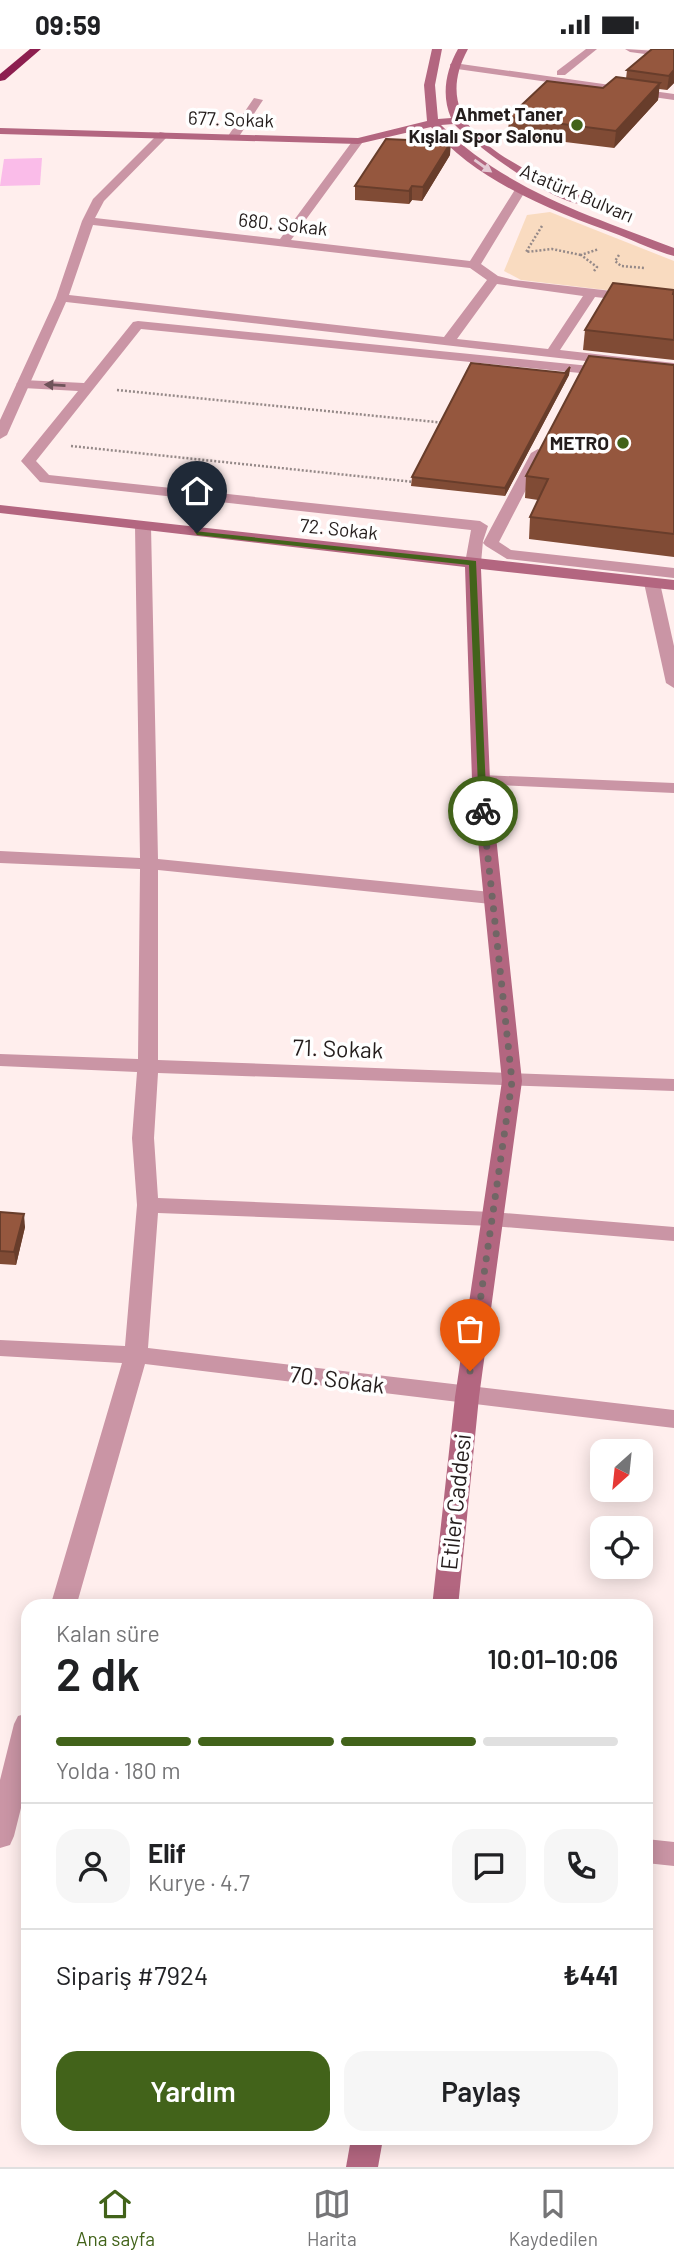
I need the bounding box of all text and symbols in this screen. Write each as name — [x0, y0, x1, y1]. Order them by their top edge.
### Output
text: 09:59 — [35, 9, 101, 40]
place label: Ahmet Taner Kışlalı Spor Salonu — [409, 102, 564, 147]
street label: 677. Sokak — [188, 106, 274, 131]
marker: Ahmet Taner Kışlalı Spor Salonu — [569, 117, 585, 133]
street label: Atatürk Bulvarı — [517, 158, 637, 227]
one-way arrow — [474, 159, 492, 173]
street label: 680. Sokak — [237, 207, 329, 240]
one-way arrow — [44, 380, 66, 391]
place label: METRO — [550, 431, 609, 454]
marker: METRO — [615, 435, 631, 451]
pin — [167, 461, 227, 533]
icon: home — [178, 472, 216, 510]
street label: 72. Sokak — [299, 513, 379, 544]
courier — [448, 776, 518, 846]
icon: bike — [464, 792, 502, 830]
street label: 71. Sokak — [292, 1032, 384, 1064]
pin — [440, 1299, 500, 1371]
icon: bag — [451, 1310, 489, 1348]
street label: 70. Sokak — [288, 1359, 386, 1399]
street label: Etiler Caddesi — [434, 1433, 476, 1571]
north arrow — [590, 1439, 653, 1501]
map controls — [590, 1439, 653, 1579]
button: locate — [590, 1516, 653, 1579]
text: Kalan süre — [56, 1619, 160, 1647]
text: 10:01–10:06 — [487, 1643, 618, 1674]
text: 2 dk — [56, 1645, 140, 1700]
text: Yolda · 180 m — [56, 1756, 180, 1784]
button: person — [56, 1829, 130, 1903]
button: chat — [452, 1829, 526, 1903]
button: phone — [544, 1829, 618, 1903]
text: Elif — [148, 1837, 186, 1868]
text: Kurye · 4.7 — [148, 1868, 250, 1896]
text: Sipariş #7924 — [56, 1959, 208, 1990]
text: ₺441 — [563, 1959, 618, 1990]
button: Yardım — [56, 2051, 330, 2131]
button: Paylaş — [344, 2051, 618, 2131]
tab: Ana sayfa — [76, 2185, 155, 2250]
tab: Harita — [307, 2185, 357, 2250]
tab: Kaydedilen — [509, 2185, 598, 2250]

